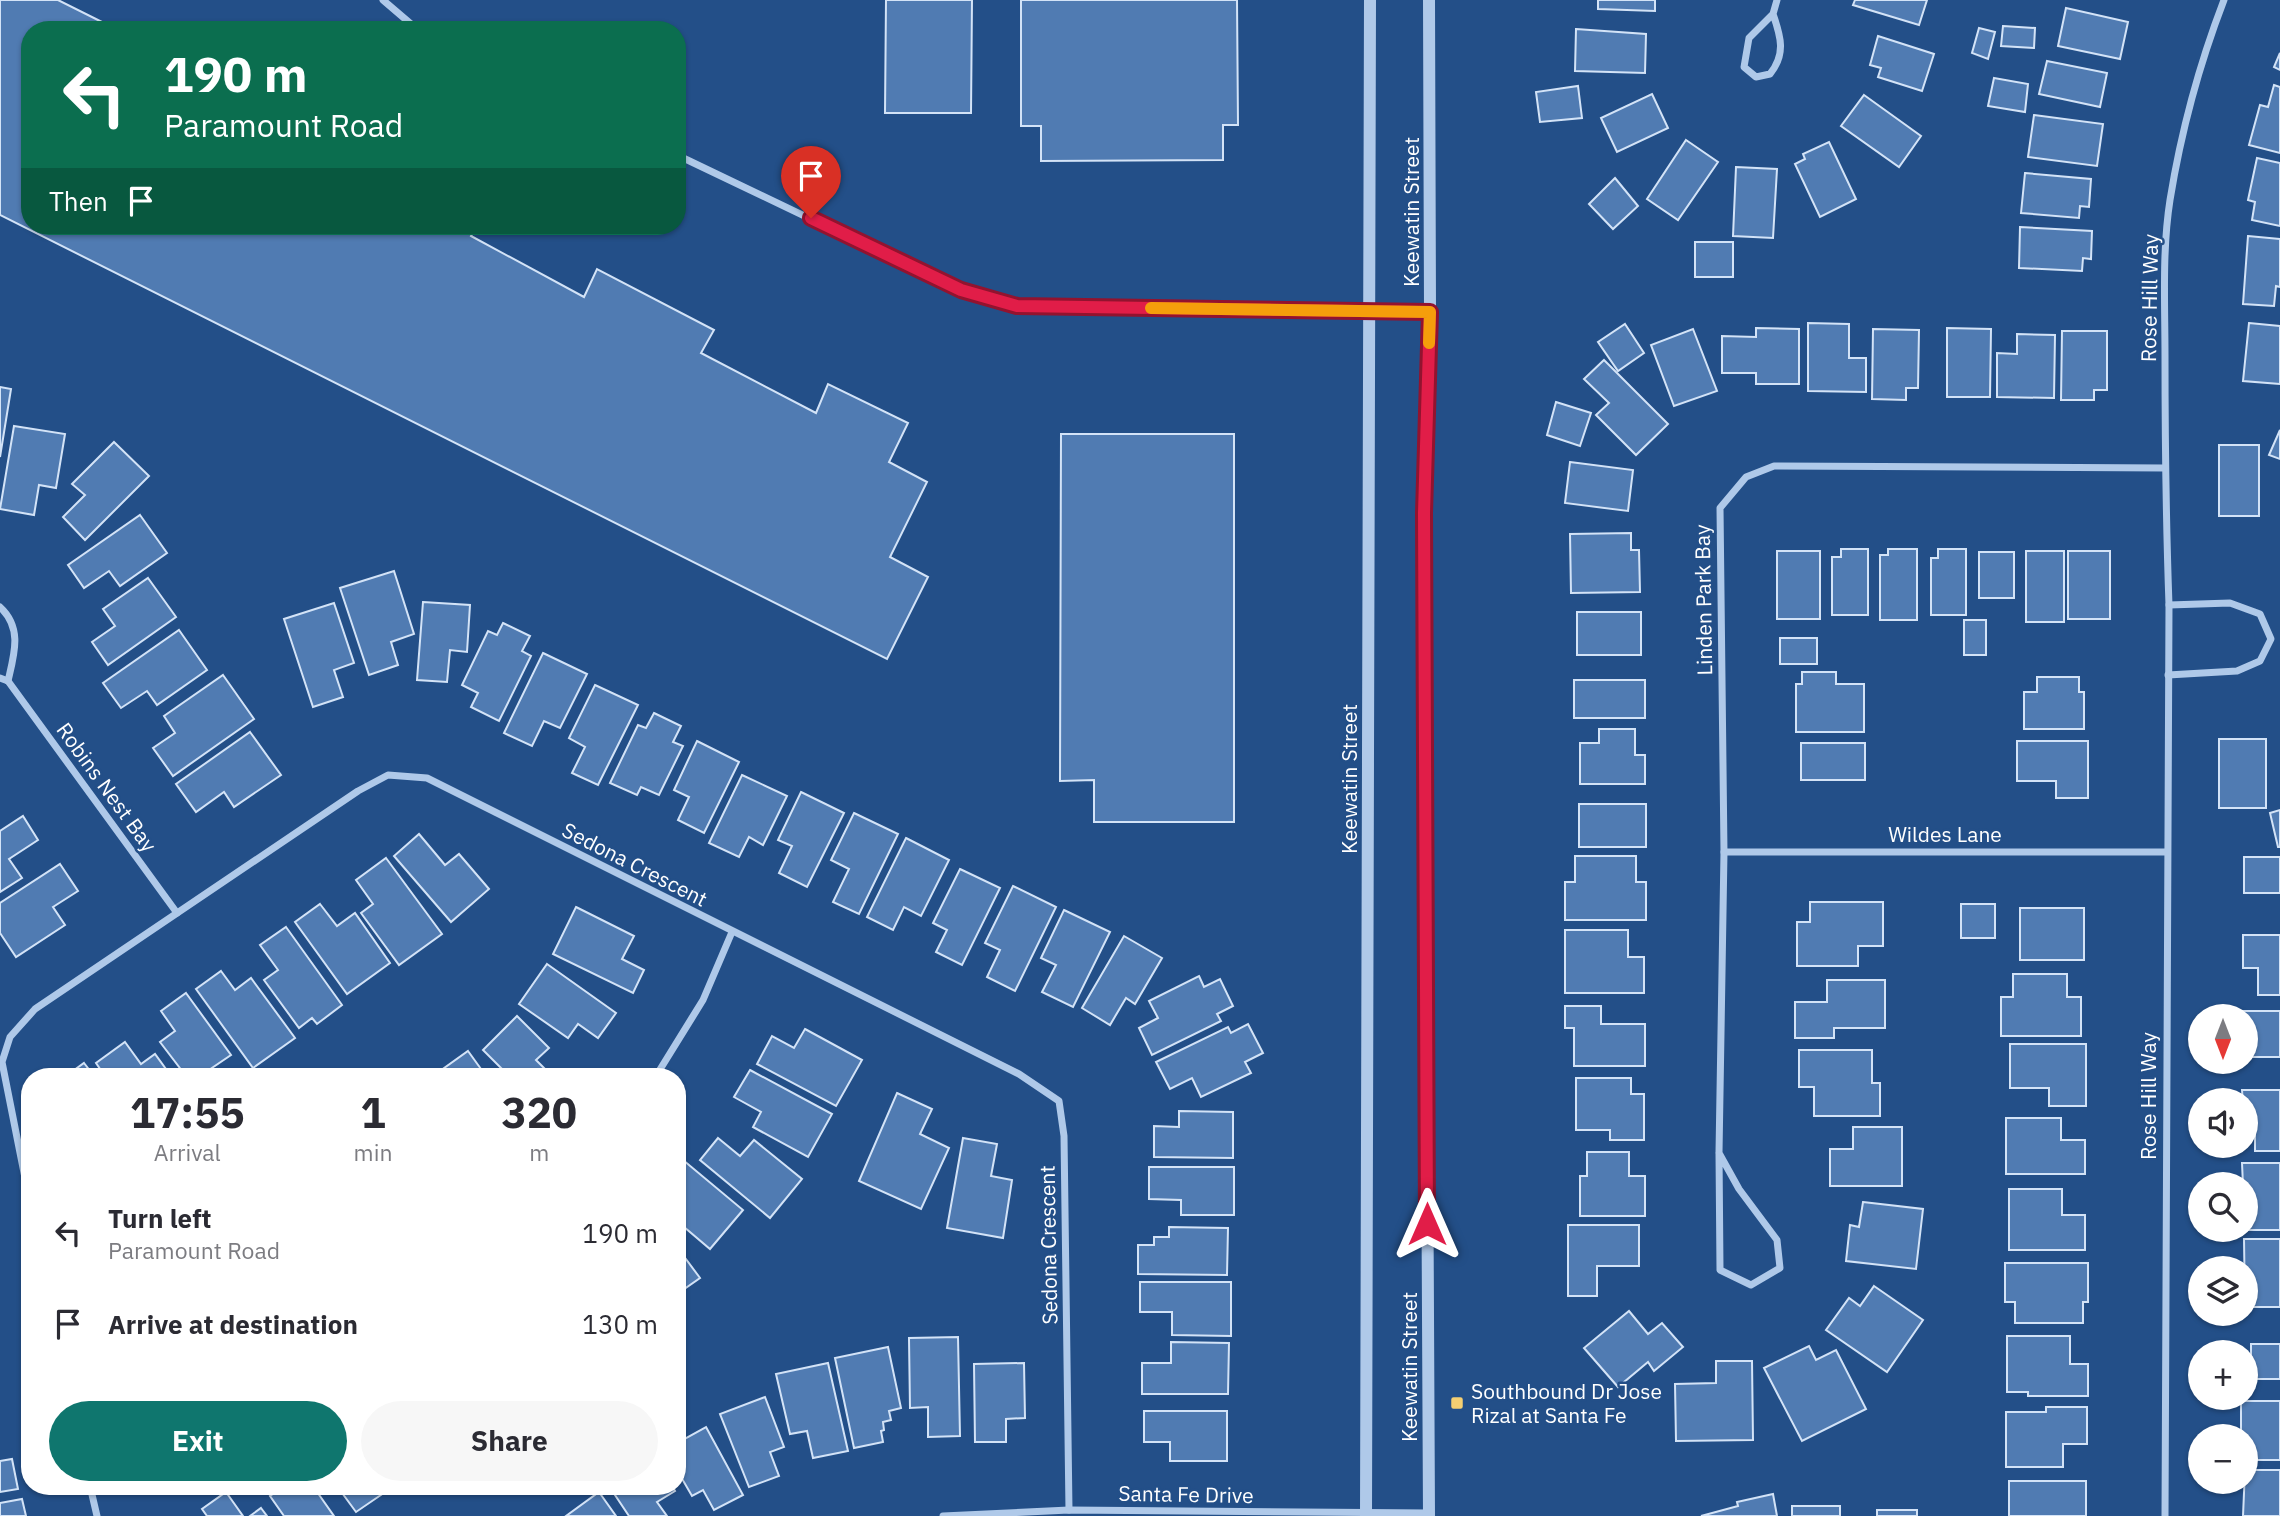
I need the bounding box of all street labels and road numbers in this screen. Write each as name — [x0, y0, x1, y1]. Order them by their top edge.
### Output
street label: Keewatin Street — [1397, 137, 1425, 287]
street label: Rose Hill Way — [2134, 233, 2164, 362]
street label: Linden Park Bay — [1688, 524, 1718, 676]
street label: Keewatin Street — [1335, 704, 1363, 854]
street label: Robins Nest Bay — [51, 717, 164, 858]
street label: Sedona Crescent — [558, 815, 712, 913]
street label: Wildes Lane — [1888, 820, 2002, 848]
street label: Rose Hill Way — [2134, 1031, 2162, 1160]
street label: Sedona Crescent — [1033, 1165, 1063, 1325]
street label: Keewatin Street — [1395, 1292, 1423, 1442]
street label: Santa Fe Drive — [1118, 1479, 1254, 1509]

